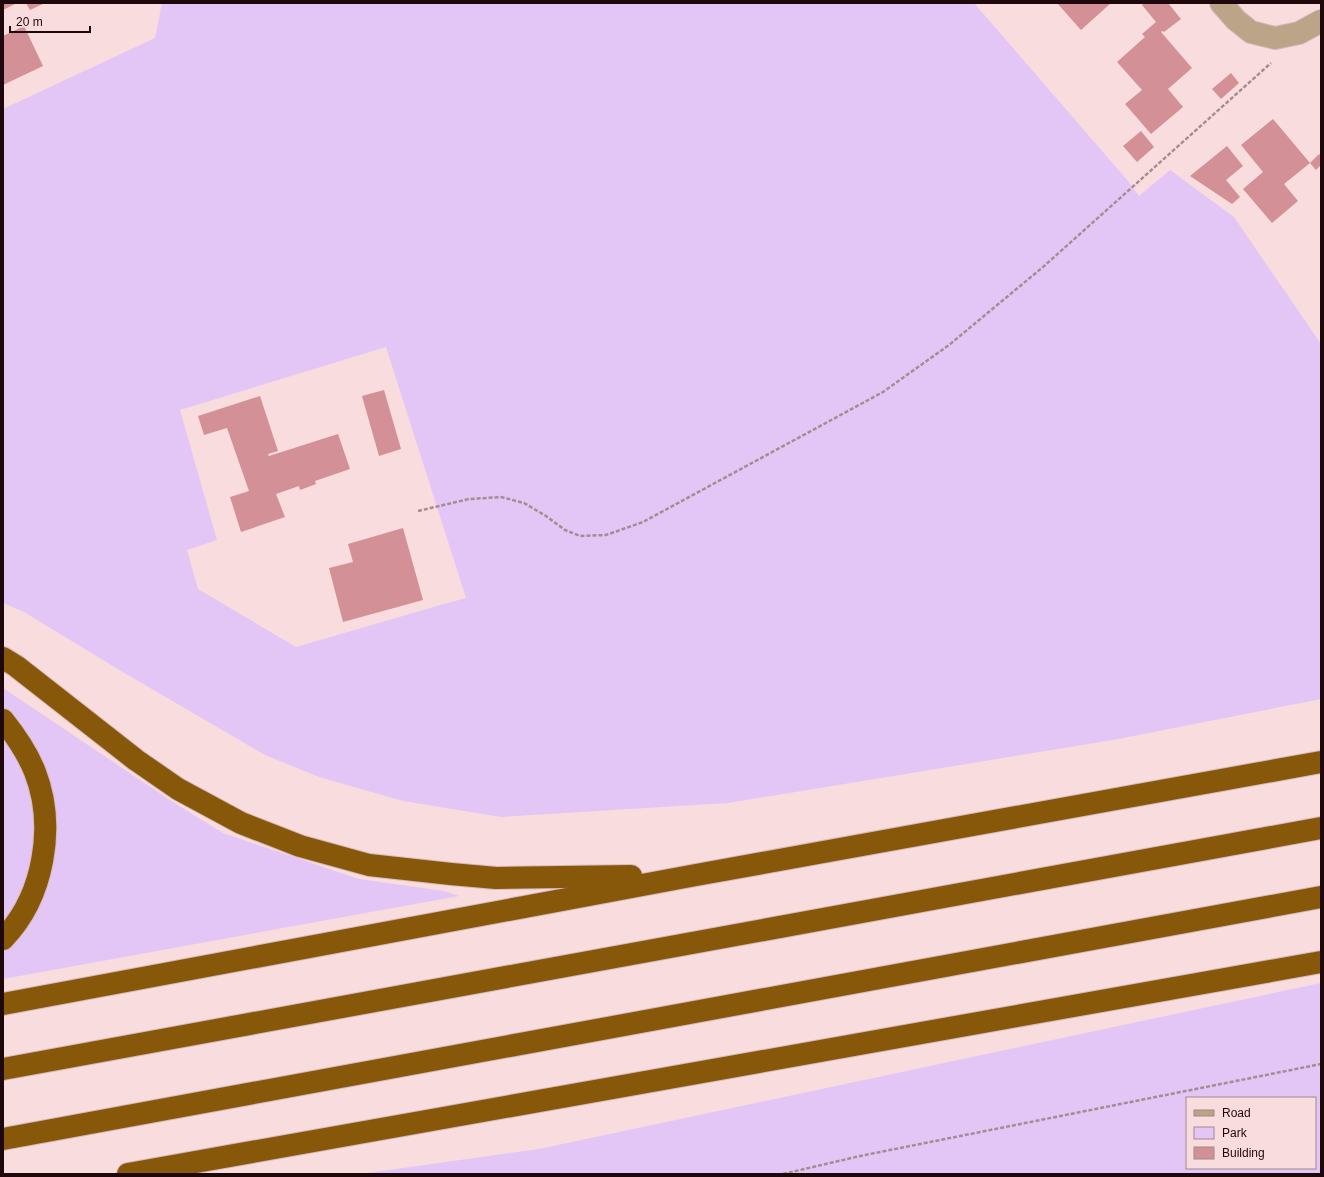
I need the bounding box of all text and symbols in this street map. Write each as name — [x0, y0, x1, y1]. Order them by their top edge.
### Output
scale bar — [10, 8, 90, 34]
text: 20 m — [16, 15, 43, 29]
legend — [1186, 1097, 1316, 1169]
text: Road — [1222, 1106, 1251, 1120]
text: Park — [1222, 1126, 1248, 1140]
text: Building — [1222, 1146, 1265, 1160]

